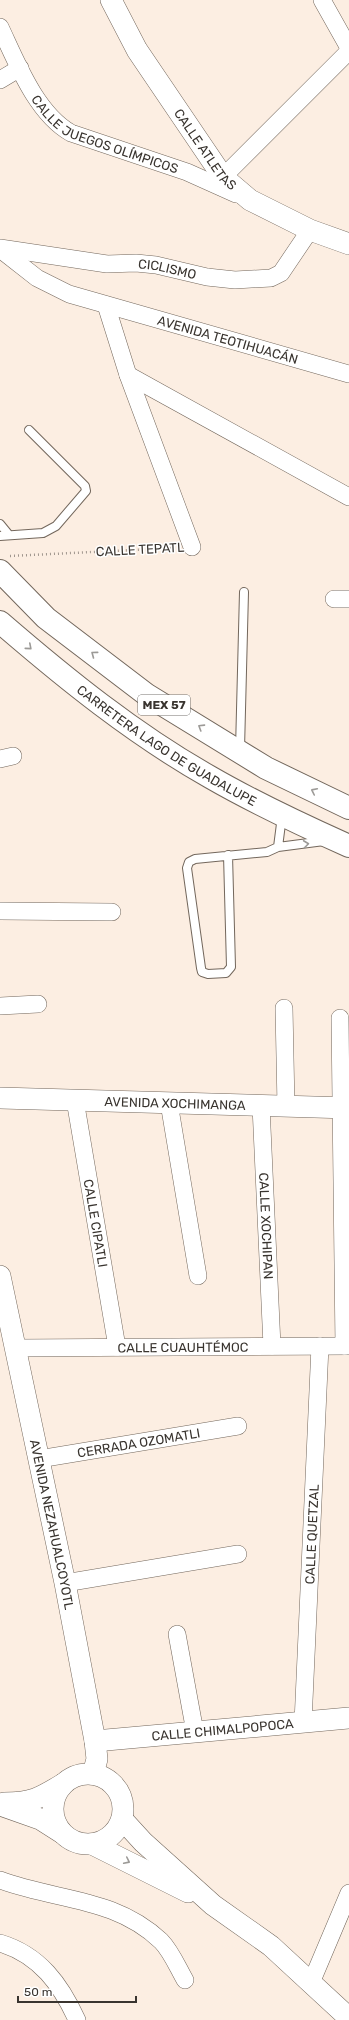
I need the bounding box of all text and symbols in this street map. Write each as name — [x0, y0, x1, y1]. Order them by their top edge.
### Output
street label: CALLE JUEGOS OLÍMPICOS — [28, 92, 180, 177]
street label: CALLE ATLETAS — [171, 106, 239, 193]
street label: CICLISMO — [137, 256, 198, 282]
street label: AVENIDA TEOTIHUACÁN — [156, 313, 300, 367]
street label: CALLE TEPATL — [95, 540, 185, 559]
one-way arrow — [25, 643, 32, 650]
one-way arrow — [91, 652, 98, 659]
street label: CARRETERA LAGO DE GUADALUPE — [74, 682, 259, 809]
road number: MEX 57 — [138, 695, 190, 715]
one-way arrow — [198, 725, 205, 732]
one-way arrow — [311, 788, 318, 796]
one-way arrow — [303, 839, 309, 848]
street label: AVENIDA XOCHIMANGA — [104, 1094, 246, 1113]
street label: CALLE XOCHIPAN — [256, 1172, 276, 1280]
street label: CALLE CIPATLI — [81, 1178, 110, 1269]
street label: CALLE CUAUHTÉMOC — [118, 1340, 249, 1355]
street label: CERRADA OZOMATLI — [76, 1425, 201, 1461]
street label: AVENIDA NEZAHUALCOYOTL — [27, 1438, 77, 1612]
street label: CALLE QUETZAL — [302, 1483, 322, 1585]
street label: CALLE CHIMALPOPOCA — [151, 1716, 294, 1744]
one-way arrow — [123, 1856, 131, 1864]
scale bar — [18, 1978, 136, 2004]
text: 50 m — [24, 1985, 52, 1999]

